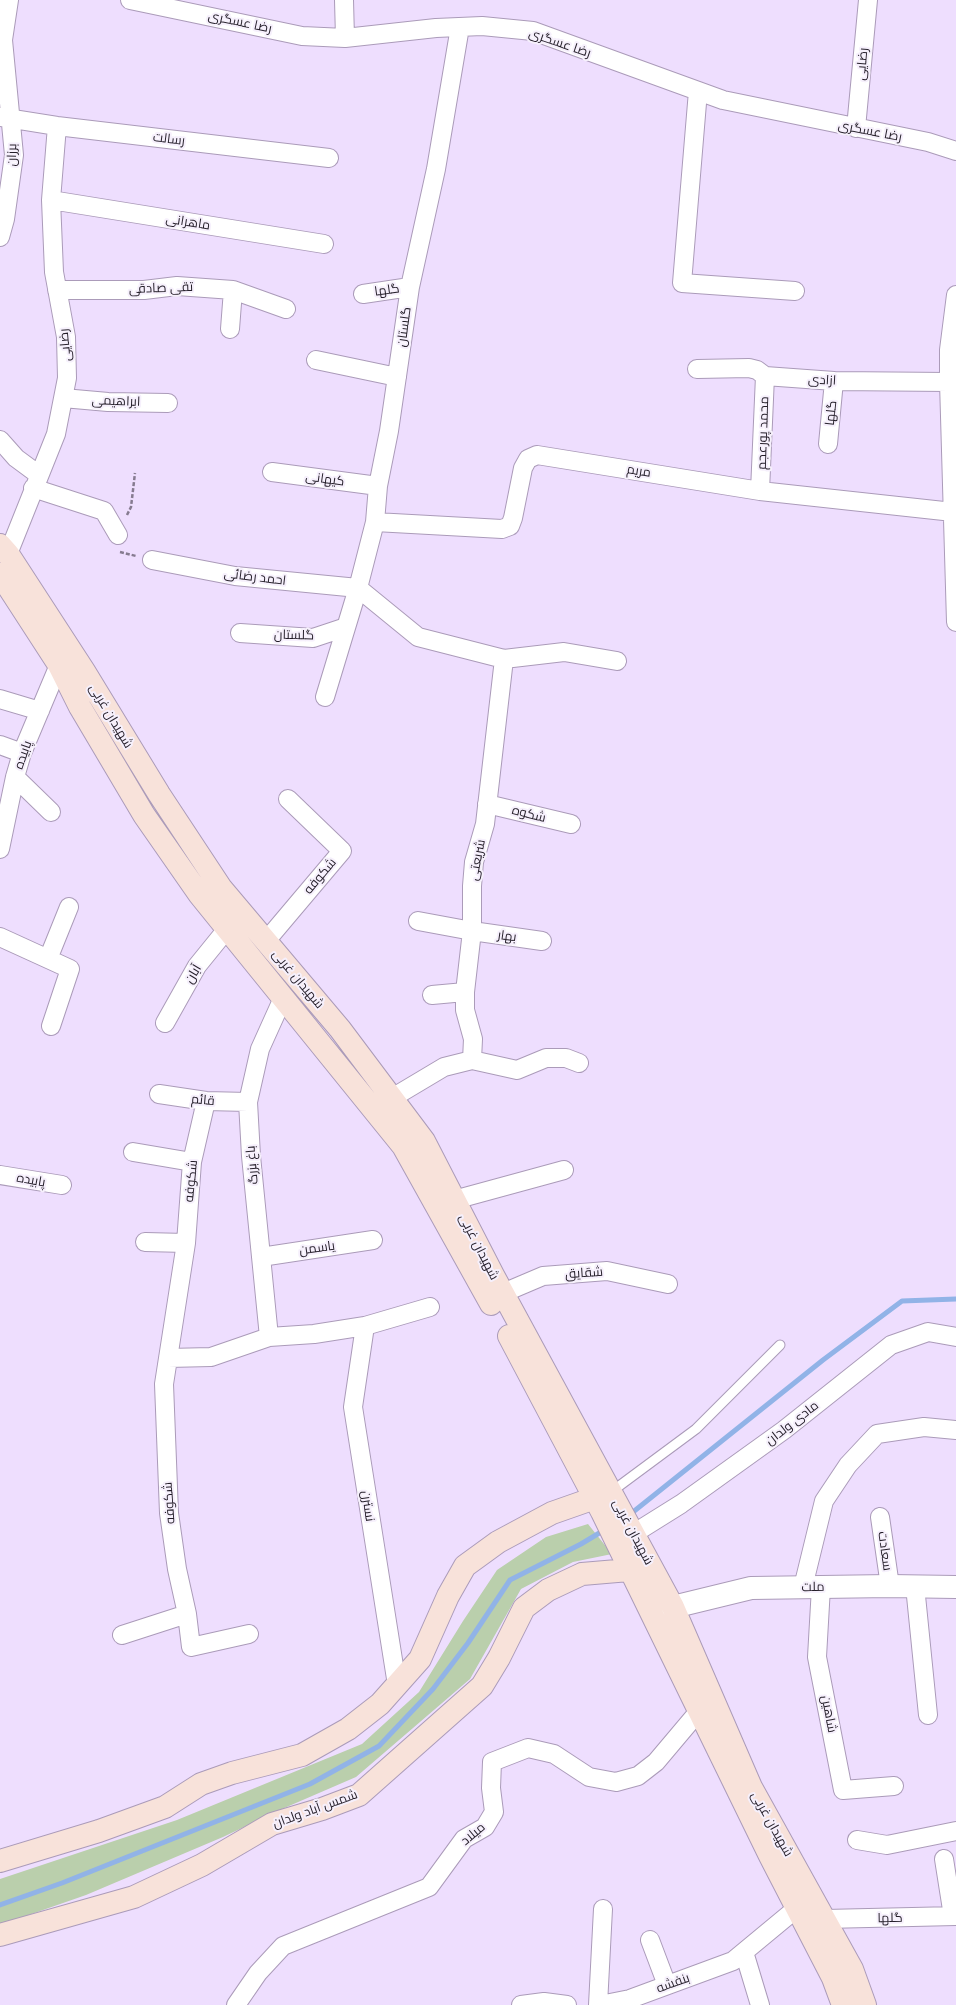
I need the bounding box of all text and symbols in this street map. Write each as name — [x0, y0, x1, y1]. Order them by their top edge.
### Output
street label: رضا عسگری — [207, 8, 273, 36]
street label: رضا عسگری — [527, 25, 593, 61]
street label: رضایی — [853, 47, 871, 81]
street label: رضا عسگری — [837, 117, 903, 145]
street label: رسالت — [152, 129, 186, 149]
street label: برزان — [4, 143, 20, 167]
street label: ماهرانی — [165, 211, 211, 233]
street label: تقی صادقی — [129, 279, 193, 297]
street label: گلها — [373, 281, 401, 299]
street label: گلستان — [393, 306, 415, 348]
street label: رضایی — [56, 328, 74, 362]
street label: ازادی — [807, 371, 837, 389]
street label: ابراهیمی — [91, 392, 141, 410]
street label: محمد پورعجم — [754, 396, 772, 470]
street label: گلها — [822, 400, 840, 426]
street label: مریم — [626, 461, 652, 481]
street label: کیهانی — [304, 469, 346, 489]
street label: احمد رضائی — [223, 565, 287, 589]
street label: گلستان — [274, 627, 314, 643]
street label: شهیدان غربی — [86, 681, 136, 751]
street label: پابیده — [11, 739, 35, 771]
street label: شکوه — [510, 802, 548, 826]
street label: شریعتی — [465, 838, 489, 882]
street label: شکوفه — [300, 855, 340, 897]
street label: بهار — [496, 927, 518, 945]
street label: شهیدان غربی — [269, 946, 327, 1012]
street label: آبان — [181, 962, 205, 986]
street label: قائم — [190, 1091, 216, 1109]
street label: باغ بزرگ — [243, 1145, 261, 1185]
street label: شکوفه — [181, 1159, 201, 1203]
street label: پابیده — [15, 1170, 47, 1190]
street label: شهیدان غربی — [456, 1211, 502, 1283]
street label: یاسمن — [298, 1238, 336, 1258]
street label: شقایق — [565, 1264, 603, 1282]
street label: مادی ولدان — [762, 1397, 822, 1449]
street label: شکوفه — [160, 1481, 178, 1525]
street label: نسترن — [358, 1490, 378, 1522]
street label: شهیدان غربی — [609, 1497, 657, 1567]
street label: سعادت — [875, 1530, 895, 1572]
street label: ملت — [801, 1579, 825, 1595]
street label: شاهین — [818, 1694, 840, 1734]
street label: شمس آباد ولدان — [270, 1786, 360, 1832]
street label: شهیدان غربی — [748, 1789, 796, 1859]
street label: میلاد — [458, 1819, 488, 1849]
street label: گلها — [877, 1910, 903, 1926]
street label: بنفشه — [654, 1970, 692, 1996]

